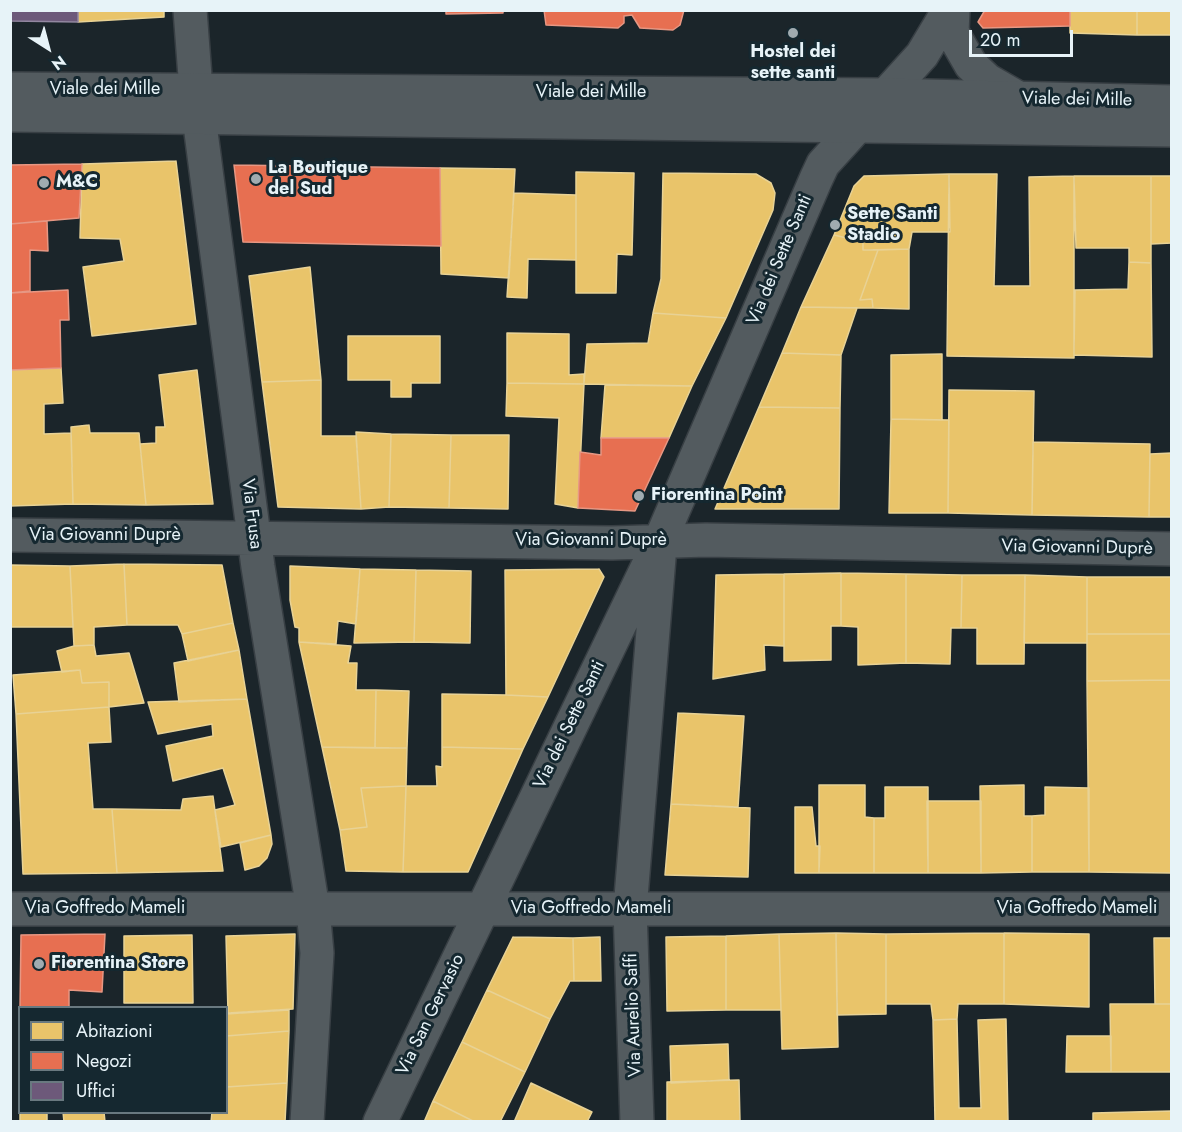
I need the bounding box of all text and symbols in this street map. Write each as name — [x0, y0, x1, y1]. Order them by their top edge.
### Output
north arrow — [18, 18, 78, 78]
scale bar — [972, 18, 1076, 56]
marker: Hostel dei sette santi — [786, 26, 800, 40]
text: 20 m — [980, 27, 1020, 53]
place label: Hostel dei sette santi — [750, 42, 836, 84]
text: N — [47, 50, 71, 76]
street label: Viale dei Mille — [50, 79, 160, 101]
street label: Viale dei Mille — [536, 82, 646, 104]
street label: Viale dei Mille — [1022, 88, 1132, 112]
place label: La Boutique del Sud — [268, 158, 368, 201]
place label: M&C — [56, 172, 98, 194]
marker: La Boutique del Sud — [249, 172, 263, 186]
marker: M&C — [37, 176, 51, 190]
street label: Via dei Sette Santi — [743, 192, 817, 328]
place label: Sette Santi Stadio — [847, 204, 938, 246]
marker: Sette Santi Stadio — [828, 218, 842, 232]
street label: Via Frusa — [236, 478, 266, 550]
place label: Fiorentina Point — [651, 485, 783, 507]
marker: Fiorentina Point — [632, 489, 646, 503]
street label: Via Giovanni Duprè — [29, 525, 181, 547]
street label: Via Giovanni Duprè — [515, 530, 667, 552]
street label: Via Giovanni Duprè — [1001, 536, 1153, 560]
street label: Via dei Sette Santi — [530, 658, 610, 792]
street label: Via Goffredo Mameli — [25, 898, 185, 920]
street label: Via Goffredo Mameli — [511, 898, 671, 920]
street label: Via Goffredo Mameli — [997, 898, 1157, 920]
street label: Via San Gervasio — [392, 951, 470, 1079]
place label: Fiorentina Store — [51, 953, 186, 975]
street label: Via Aurelio Saffi — [621, 953, 647, 1077]
marker: Fiorentina Store — [32, 957, 46, 971]
legend — [18, 1006, 228, 1114]
text: Abitazioni — [76, 1018, 153, 1044]
text: Negozi — [76, 1048, 132, 1074]
text: Uffici — [76, 1078, 116, 1104]

